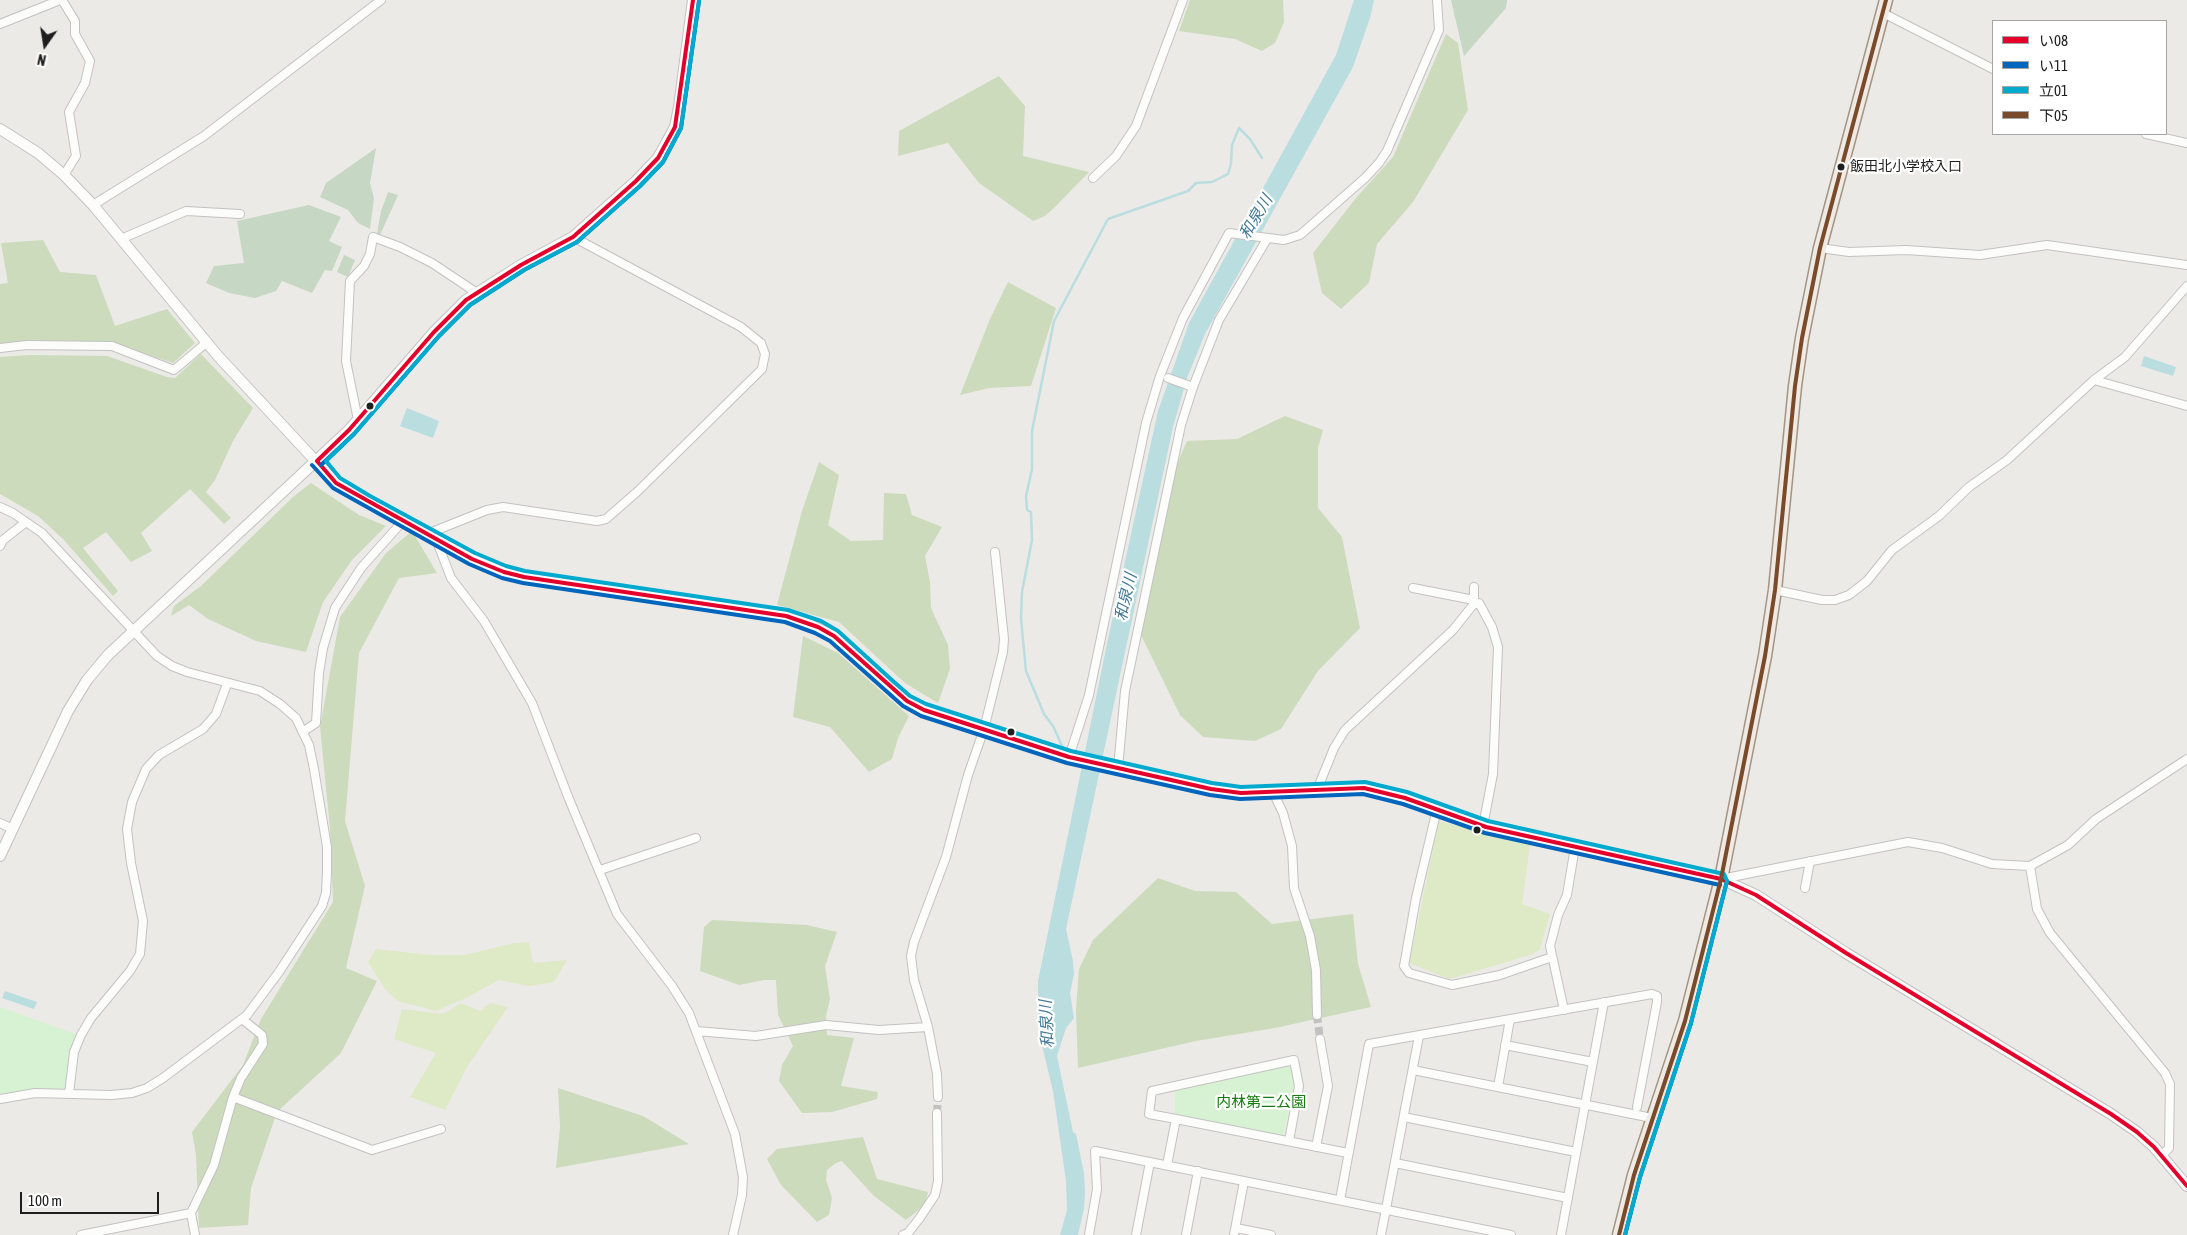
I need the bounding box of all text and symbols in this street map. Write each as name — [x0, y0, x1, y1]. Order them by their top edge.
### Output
north arrow — [20, 20, 70, 70]
legend — [1992, 20, 2167, 135]
text: い08 — [2039, 32, 2068, 49]
text: N — [36, 51, 47, 68]
text: い11 — [2039, 57, 2068, 74]
text: 立01 — [2039, 82, 2068, 99]
text: 下05 — [2039, 107, 2068, 124]
place label: 飯田北小学校入口 — [1850, 159, 1962, 175]
marker: 飯田北小学校入口 — [1836, 162, 1846, 172]
water label: 和泉川 — [1235, 191, 1277, 243]
unlabelled marker — [365, 401, 375, 411]
water label: 和泉川 — [1111, 571, 1141, 623]
unlabelled marker — [1006, 727, 1016, 737]
unlabelled marker — [1472, 825, 1482, 835]
water label: 和泉川 — [1036, 1000, 1058, 1048]
park label: 内林第二公園 — [1216, 1093, 1306, 1111]
scale bar — [22, 1182, 161, 1214]
text: 100 m — [28, 1192, 62, 1209]

